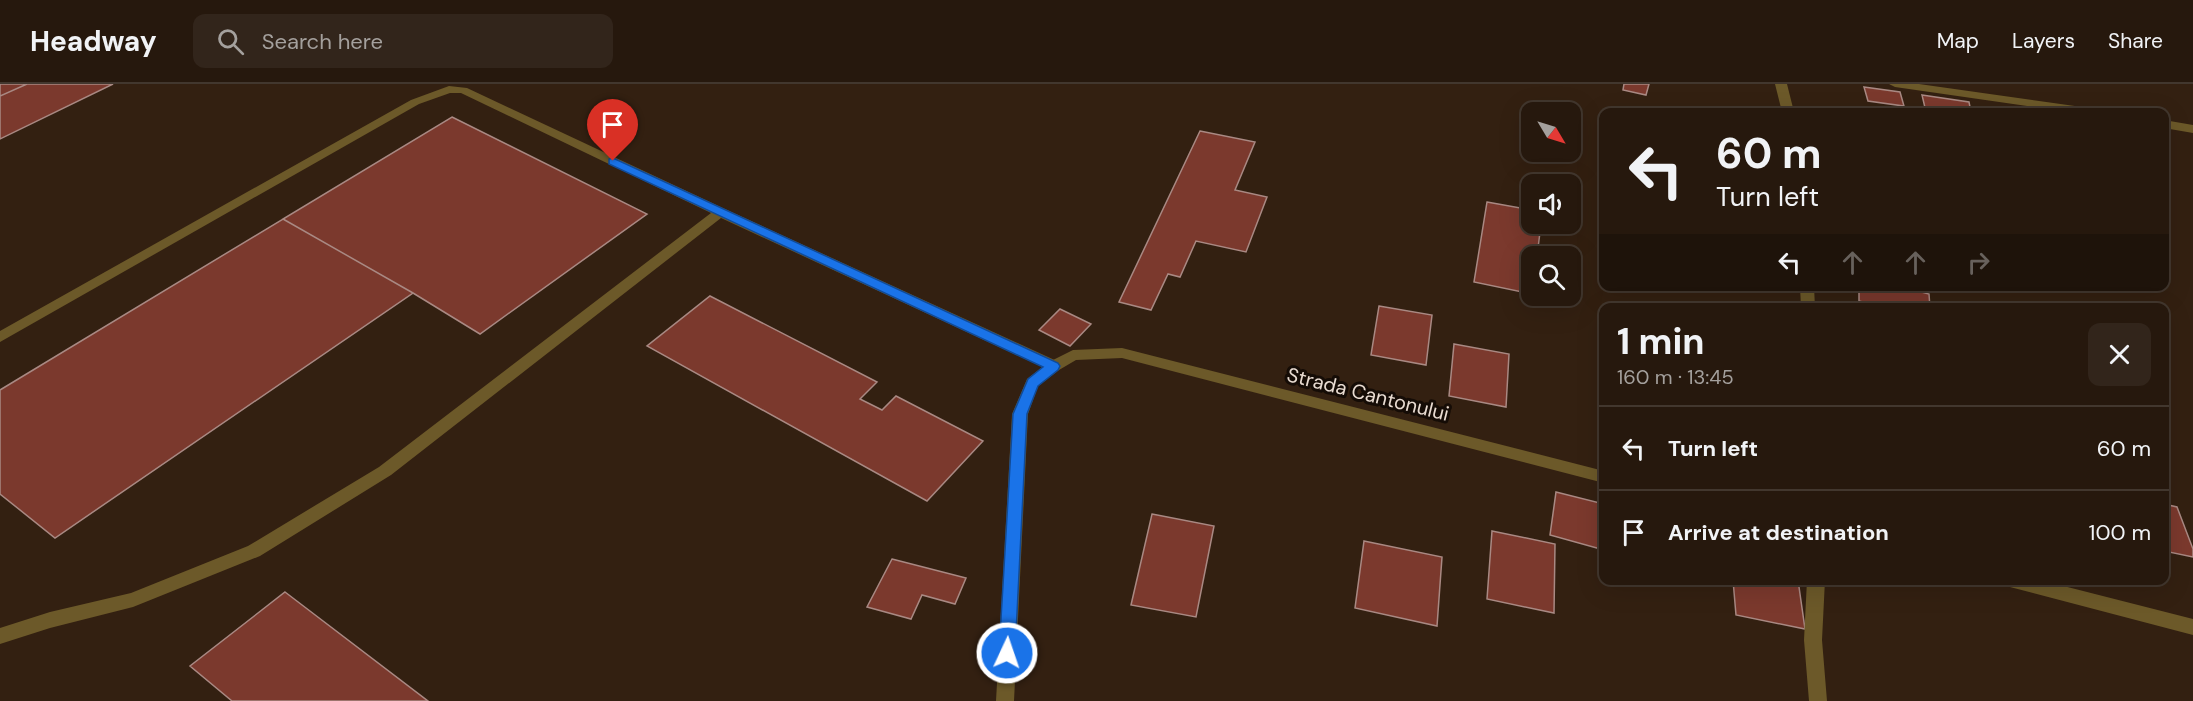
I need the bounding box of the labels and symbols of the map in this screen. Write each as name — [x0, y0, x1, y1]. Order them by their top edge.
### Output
pin — [587, 99, 638, 161]
north arrow — [1521, 102, 1581, 162]
street label: Strada Cantonului — [1284, 361, 1452, 427]
position arrow — [975, 621, 1039, 685]

